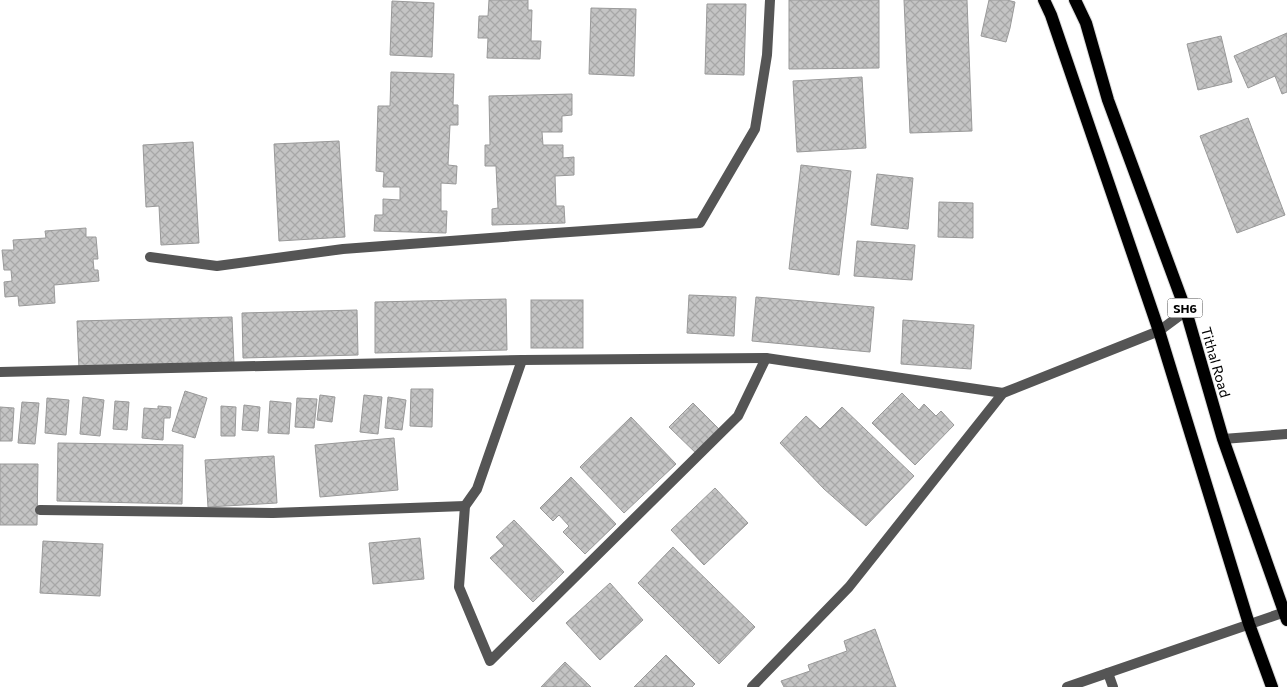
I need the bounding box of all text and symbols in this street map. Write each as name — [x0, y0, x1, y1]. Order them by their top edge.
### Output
road number: SH6 — [1168, 298, 1202, 318]
street label: Tithal Road — [1198, 325, 1234, 399]

